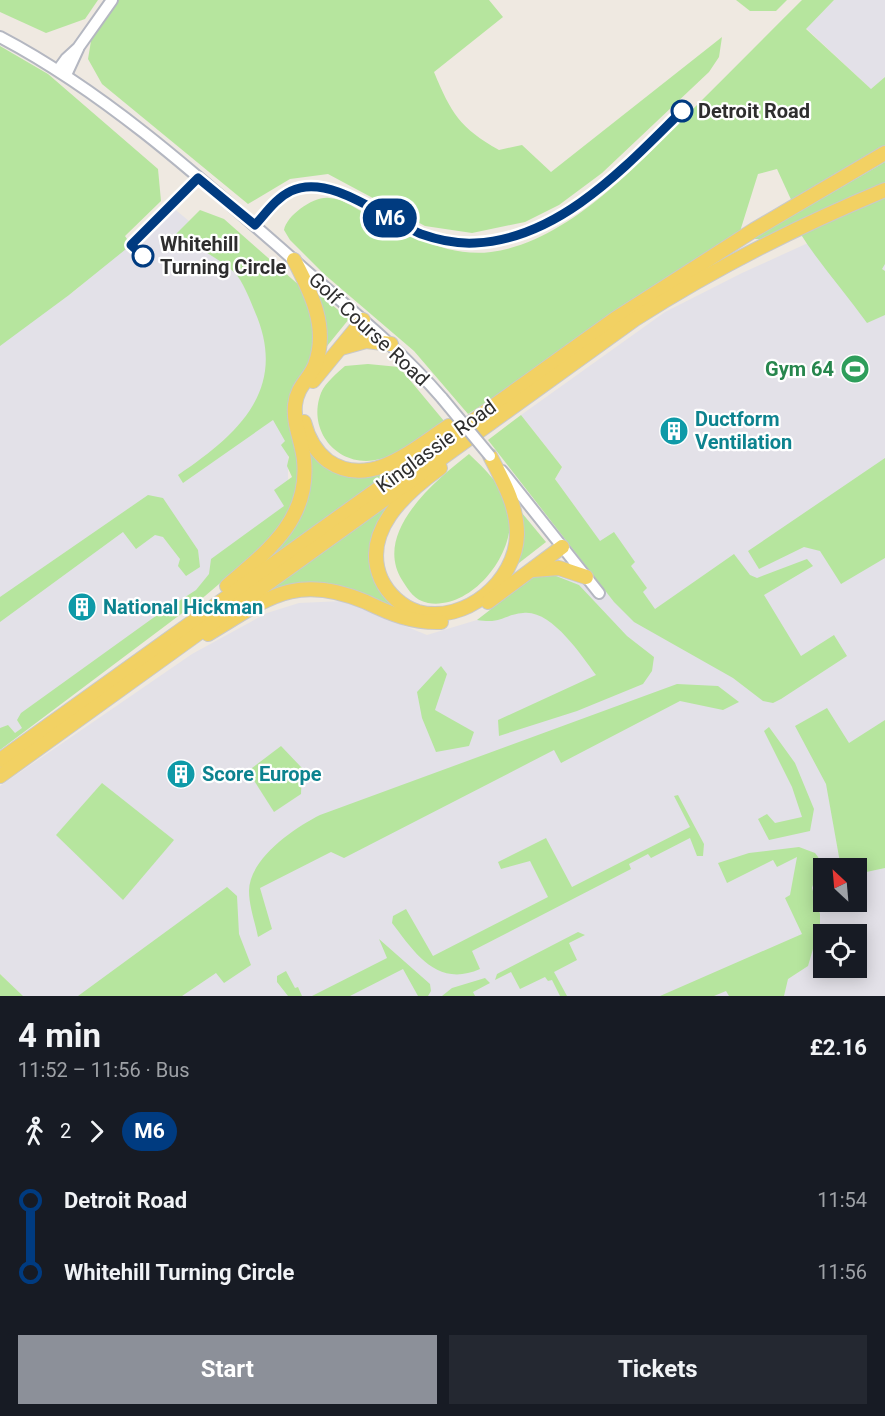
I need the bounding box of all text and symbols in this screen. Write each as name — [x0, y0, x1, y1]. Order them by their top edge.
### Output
place label: Detroit Road — [698, 99, 810, 123]
marker: Detroit Road — [671, 100, 693, 122]
line badge: M6 — [363, 198, 417, 238]
text: M6 — [375, 206, 405, 230]
place label: Whitehill Turning Circle — [160, 232, 287, 279]
marker: Whitehill Turning Circle — [132, 245, 154, 267]
street label: Golf Course Road — [304, 267, 434, 391]
sports icon: Gym 64 — [839, 353, 871, 385]
place label: Gym 64 — [765, 357, 834, 381]
street label: Kinglassie Road — [371, 394, 501, 498]
place label: Ductform Ventilation — [695, 407, 792, 454]
building icon: Ductform Ventilation — [658, 415, 690, 447]
building icon: National Hickman — [66, 591, 98, 623]
place label: National Hickman — [103, 595, 263, 619]
building icon: Score Europe — [165, 758, 197, 790]
place label: Score Europe — [202, 762, 322, 786]
north arrow — [813, 858, 867, 912]
map controls — [813, 858, 867, 978]
button: locate — [813, 924, 867, 978]
text: 4 min — [18, 1016, 101, 1055]
text: £2.16 — [810, 1035, 867, 1060]
text: 11:52 – 11:56 · Bus — [18, 1058, 190, 1082]
icon: walk — [18, 1115, 51, 1148]
icon: forward — [80, 1115, 113, 1148]
text: 2 — [60, 1119, 71, 1143]
text: M6 — [134, 1119, 165, 1143]
text: Detroit Road — [64, 1188, 187, 1213]
text: 11:54 — [817, 1188, 867, 1212]
text: Whitehill Turning Circle — [64, 1260, 294, 1285]
text: 11:56 — [817, 1260, 867, 1284]
button: Start — [18, 1335, 437, 1404]
button: Tickets — [449, 1335, 867, 1404]

